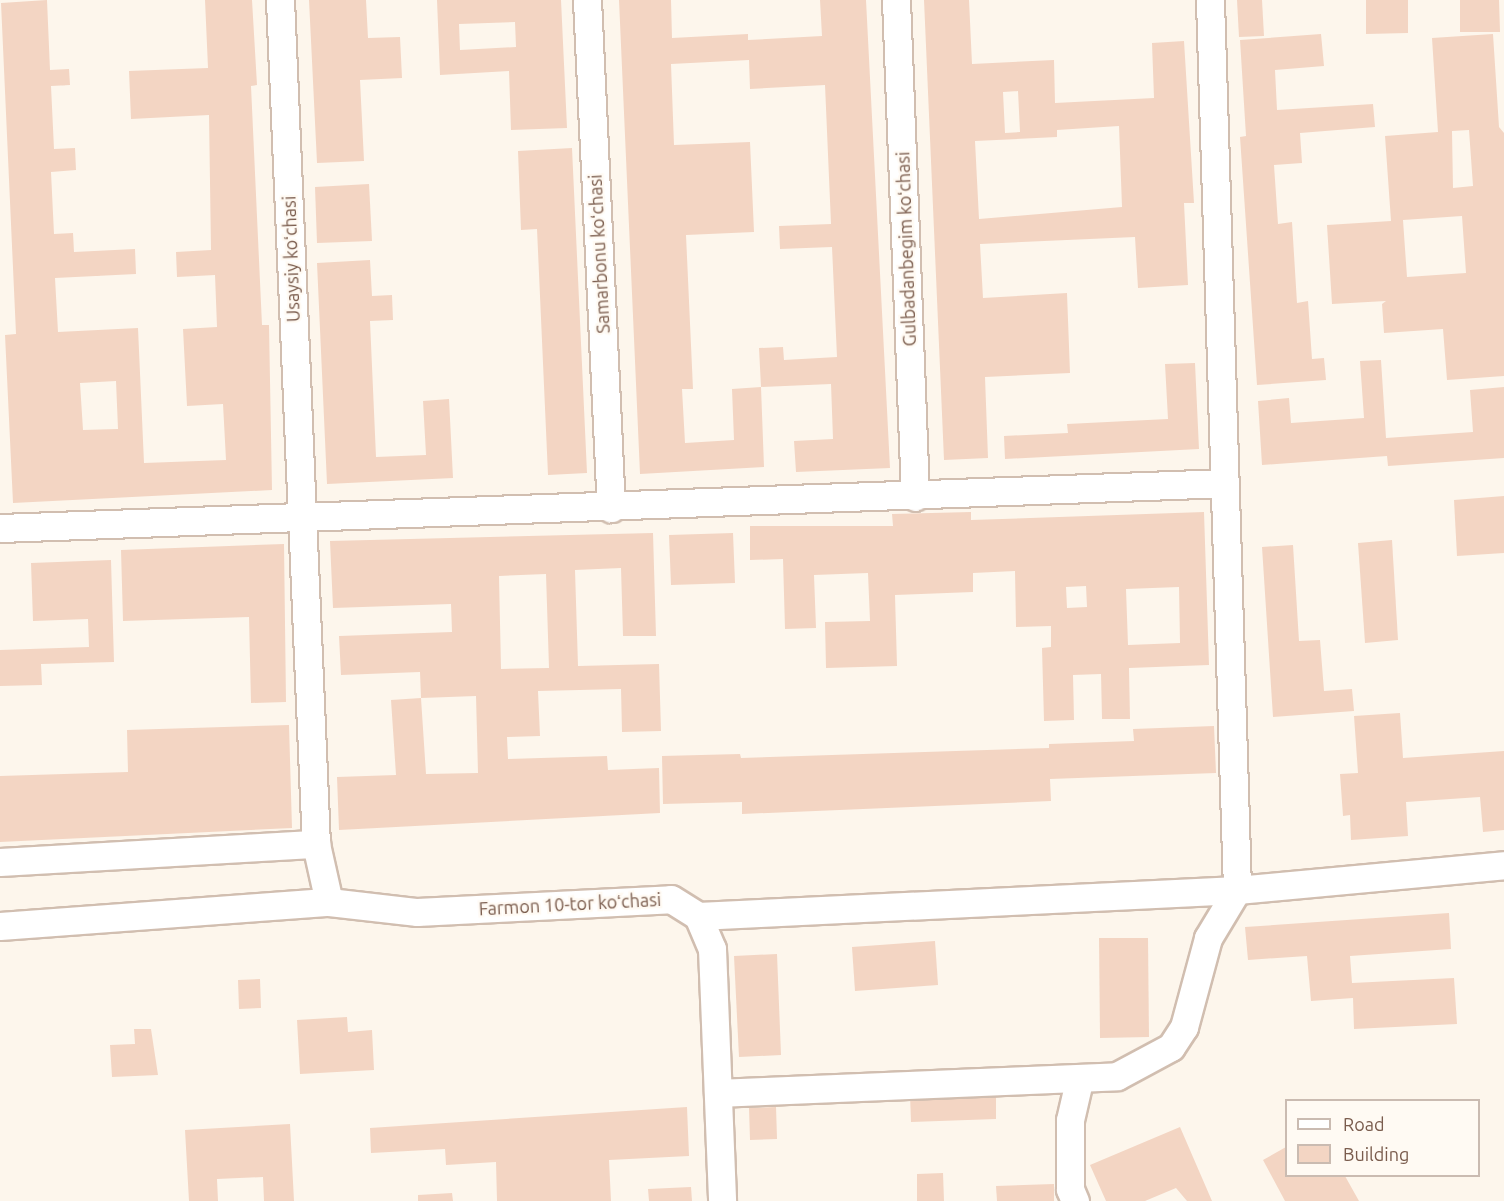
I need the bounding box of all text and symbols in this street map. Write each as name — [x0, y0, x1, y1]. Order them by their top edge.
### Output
street label: Gulbadanbegim koʻchasi — [892, 151, 920, 347]
street label: Samarbonu koʻchasi — [584, 174, 614, 334]
street label: Usaysiy koʻchasi — [278, 196, 304, 322]
street label: Farmon 10-tor koʻchasi — [478, 888, 662, 920]
legend — [1285, 1099, 1480, 1177]
text: Road — [1343, 1114, 1385, 1134]
text: Building — [1343, 1144, 1409, 1164]

